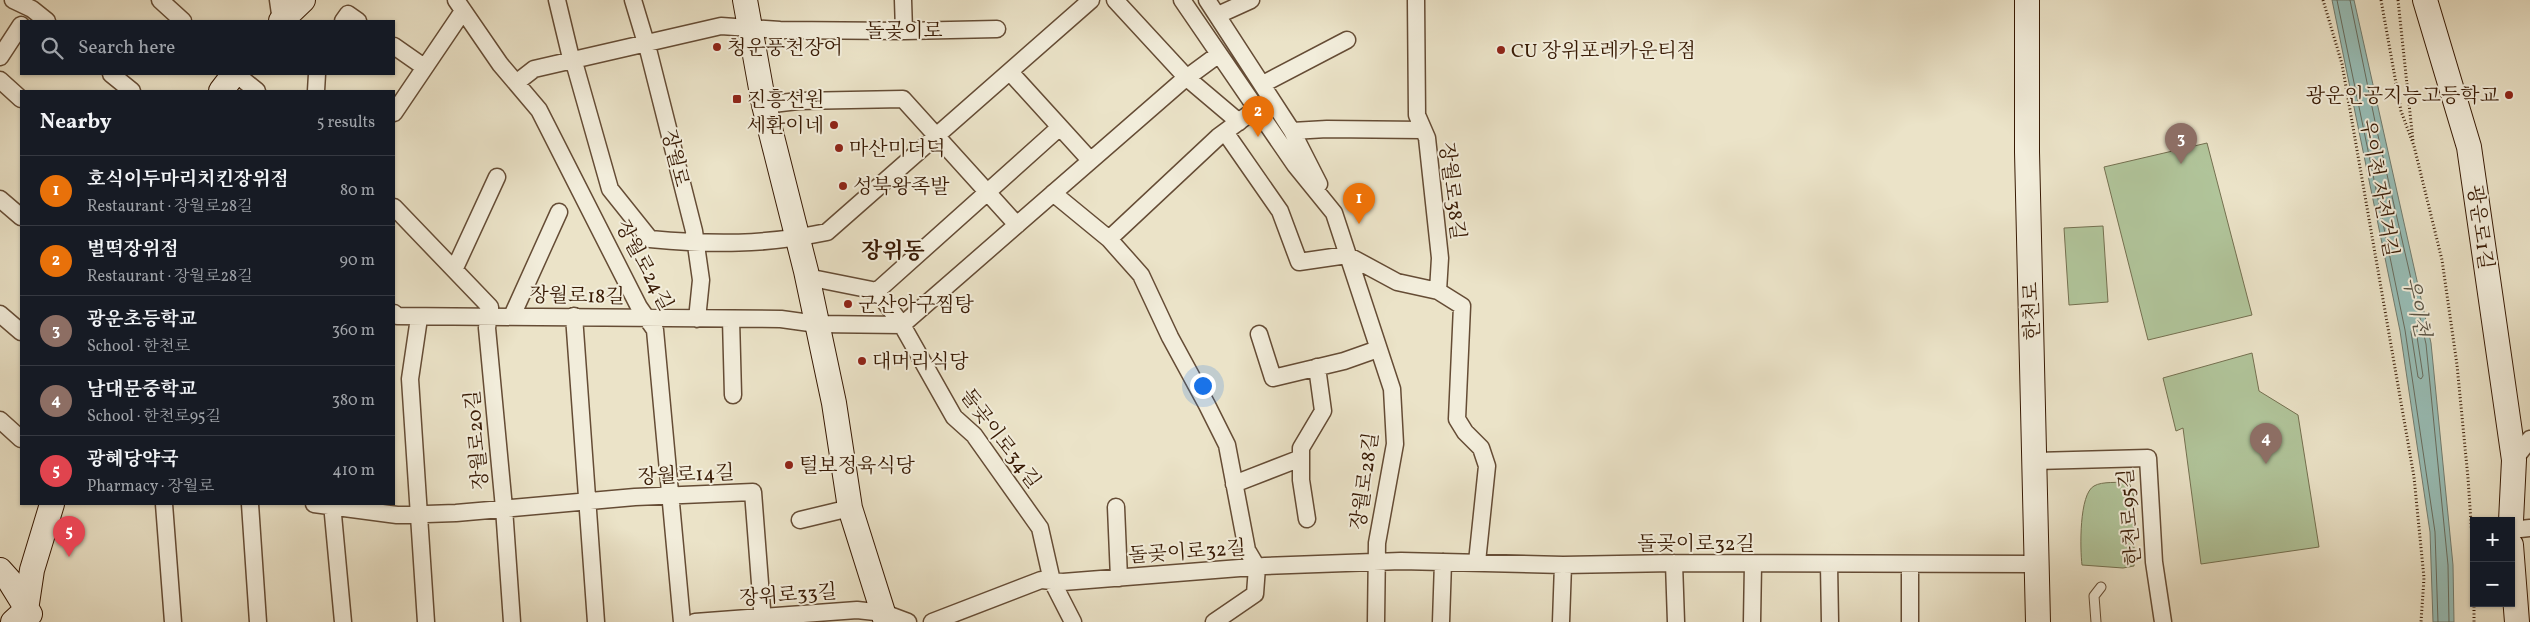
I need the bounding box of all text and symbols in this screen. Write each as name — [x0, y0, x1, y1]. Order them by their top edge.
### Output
street label: 돌곶이로 — [865, 18, 943, 46]
search box — [20, 20, 395, 75]
icon: search — [38, 34, 66, 62]
text: Search here — [78, 35, 175, 61]
place label: 청운풍천장어 — [727, 35, 843, 63]
place label: CU 장위포레카운티점 — [1511, 38, 1696, 66]
marker: 청운풍천장어 — [711, 41, 723, 53]
marker: CU 장위포레카운티점 — [1495, 44, 1507, 56]
place label: 광운인공지능고등학교 — [2306, 83, 2500, 111]
place label: 진흥선원 — [747, 87, 824, 115]
marker: 광운인공지능고등학교 — [2503, 89, 2515, 101]
marker: 진흥선원 — [731, 93, 743, 105]
pin: 2 — [1242, 96, 1274, 137]
text: Nearby — [40, 108, 111, 137]
text: 5 results — [317, 112, 375, 134]
place label: 세환이네 — [747, 113, 824, 141]
street label: 우이천 자전거길 — [2352, 117, 2404, 259]
marker: 세환이네 — [828, 119, 840, 131]
pin: 3 — [2165, 123, 2197, 164]
street label: 장월로 — [653, 127, 695, 190]
place label: 마산미더덕 — [849, 136, 946, 164]
street label: 장월로38길 — [1431, 141, 1471, 241]
marker: 마산미더덕 — [833, 142, 845, 154]
text: 호식이두마리치킨장위점 — [87, 167, 289, 193]
place label: 성북왕족발 — [853, 174, 950, 202]
text: 1 — [53, 180, 59, 202]
text: 80 m — [340, 180, 375, 202]
marker: 성북왕족발 — [837, 180, 849, 192]
pin: 1 — [1343, 183, 1375, 224]
street label: 광운로1길 — [2459, 183, 2499, 271]
text: Restaurant · 장월로28길 — [87, 196, 253, 218]
street label: 장월로24길 — [608, 215, 679, 316]
text: 벌떡장위점 — [87, 237, 179, 263]
district label: 장위동 — [861, 237, 925, 268]
text: 2 — [52, 250, 60, 272]
text: 90 m — [339, 250, 375, 272]
text: Restaurant · 장월로28길 — [87, 266, 253, 288]
water label: 우이천 — [2395, 275, 2436, 342]
street label: 한천로 — [2018, 281, 2048, 340]
street label: 장월로18길 — [529, 282, 625, 312]
place label: 군산아구찜탕 — [858, 292, 975, 320]
marker: 군산아구찜탕 — [842, 298, 854, 310]
text: 광운초등학교 — [87, 307, 197, 333]
text: 3 — [52, 320, 60, 342]
text: 360 m — [332, 320, 375, 342]
text: School · 한천로 — [87, 336, 190, 358]
place label: 대머리식당 — [872, 349, 969, 377]
marker: 대머리식당 — [856, 355, 868, 367]
your location — [1190, 373, 1216, 399]
text: 남대문중학교 — [87, 377, 197, 403]
street label: 돌곶이로34길 — [952, 383, 1046, 495]
street label: 장월로20길 — [460, 389, 496, 491]
text: 4 — [51, 390, 61, 412]
text: 380 m — [332, 390, 375, 412]
text: School · 한천로95길 — [87, 406, 221, 428]
pin: 4 — [2250, 423, 2282, 464]
street label: 장월로28길 — [1345, 431, 1387, 532]
text: 광혜당약국 — [87, 447, 179, 473]
place label: 털보정육식당 — [799, 453, 916, 481]
street label: 장월로14길 — [637, 459, 735, 493]
marker: 털보정육식당 — [783, 459, 795, 471]
text: 5 — [52, 460, 60, 482]
text: 410 m — [332, 460, 375, 482]
street label: 한천로95길 — [2113, 467, 2149, 566]
text: Pharmacy · 장월로 — [87, 476, 214, 498]
pin: 5 — [53, 516, 85, 557]
map controls — [2470, 517, 2515, 607]
button: + — [2470, 517, 2515, 562]
street label: 돌곶이로32길 — [1637, 531, 1755, 559]
street label: 돌곶이로32길 — [1128, 535, 1247, 571]
button: − — [2470, 562, 2515, 607]
street label: 장위로33길 — [738, 579, 838, 613]

